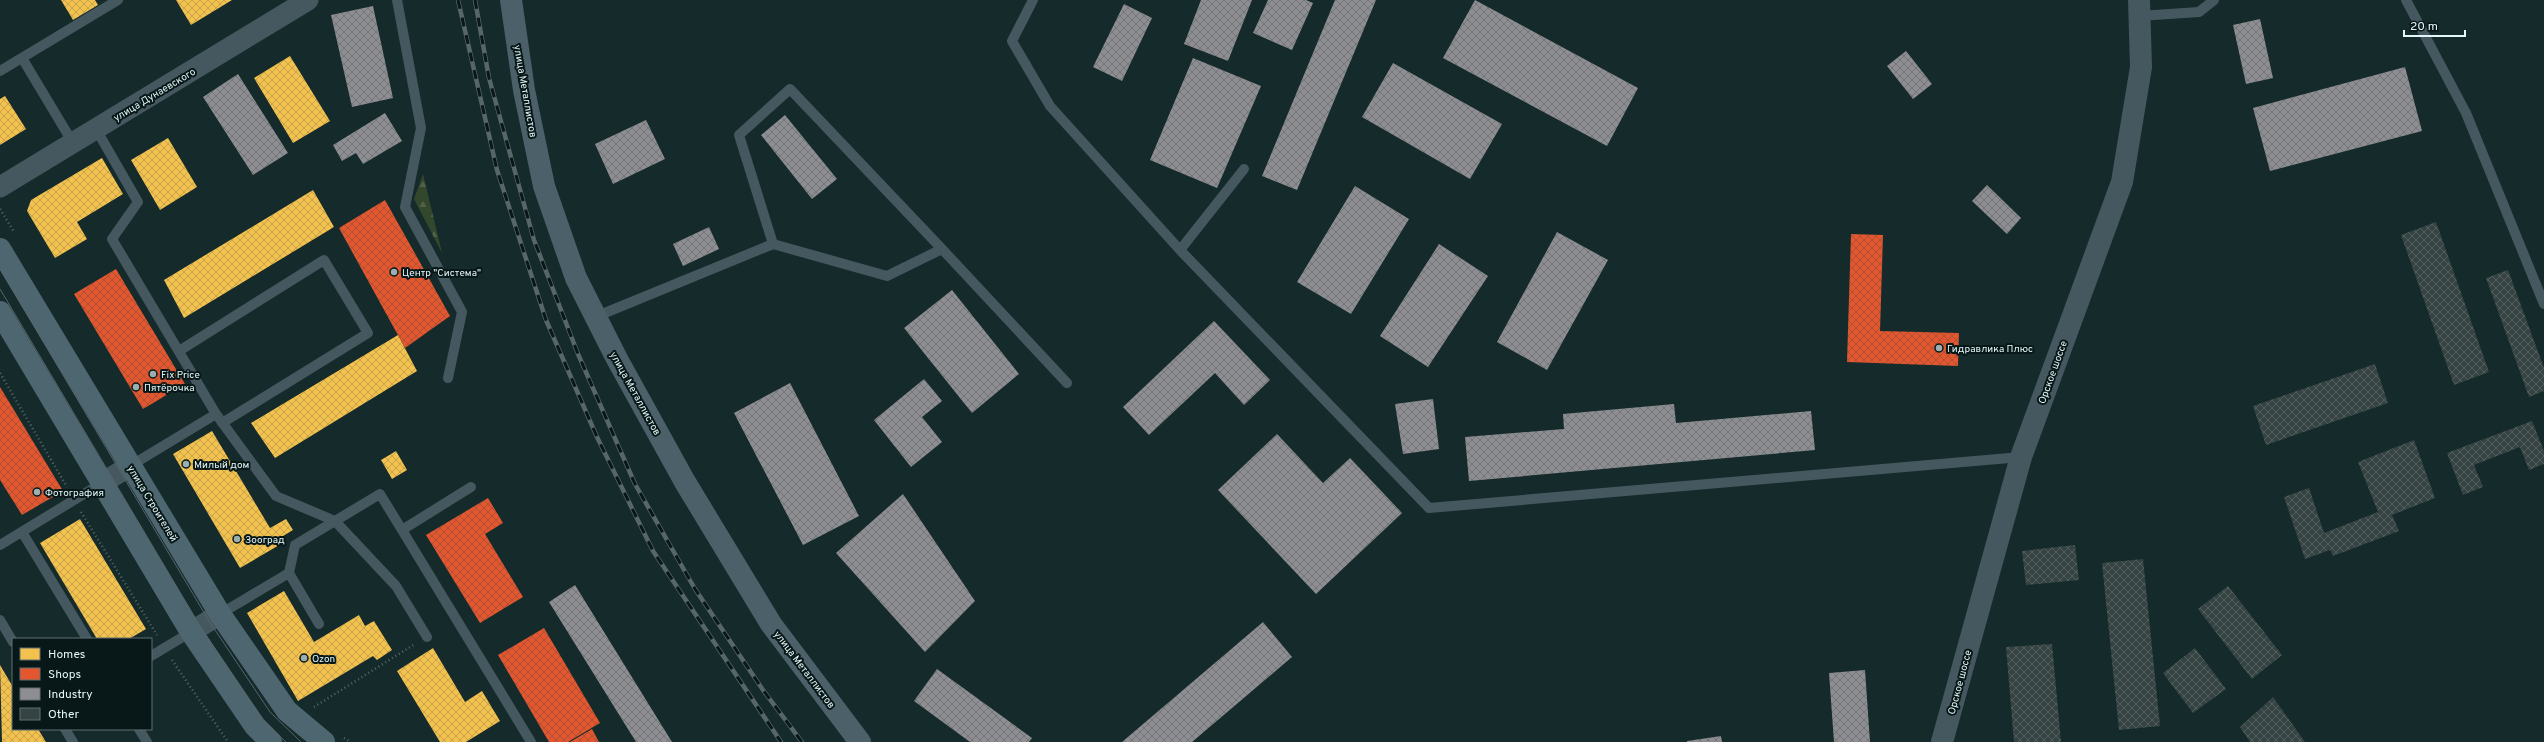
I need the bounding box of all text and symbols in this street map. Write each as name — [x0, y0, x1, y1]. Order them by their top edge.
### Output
scale bar — [2404, 12, 2465, 38]
text: 20 m — [2410, 19, 2438, 35]
street label: улица Металлистов — [510, 44, 539, 139]
street label: улица Дунаевского — [111, 65, 199, 125]
marker: Центр "Система" — [389, 267, 399, 277]
place label: Центр "Система" — [402, 267, 481, 280]
street label: Орское шоссе — [2036, 339, 2071, 406]
marker: Гидравлика Плюс — [1934, 343, 1944, 353]
place label: Гидравлика Плюс — [1947, 343, 2033, 356]
street label: улица Металлистов — [606, 350, 663, 438]
marker: Fix Price — [148, 369, 158, 379]
place label: Fix Price — [161, 369, 200, 382]
marker: Пятёрочка — [131, 382, 141, 392]
place label: Пятёрочка — [144, 382, 195, 395]
marker: Милый дом — [181, 459, 191, 469]
place label: Милый дом — [194, 459, 249, 472]
street label: улица Строителей — [124, 463, 180, 544]
marker: Фотография — [32, 487, 42, 497]
place label: Фотография — [45, 487, 104, 500]
marker: Зооград — [232, 534, 242, 544]
place label: Зооград — [245, 534, 285, 547]
street label: улица Металлистов — [770, 629, 837, 711]
legend — [12, 638, 152, 730]
text: Homes — [48, 647, 85, 663]
street label: Орское шоссе — [1946, 649, 1975, 716]
marker: Ozon — [299, 653, 309, 663]
place label: Ozon — [312, 653, 335, 666]
text: Shops — [48, 667, 81, 683]
text: Industry — [48, 687, 93, 703]
text: Other — [48, 707, 80, 723]

